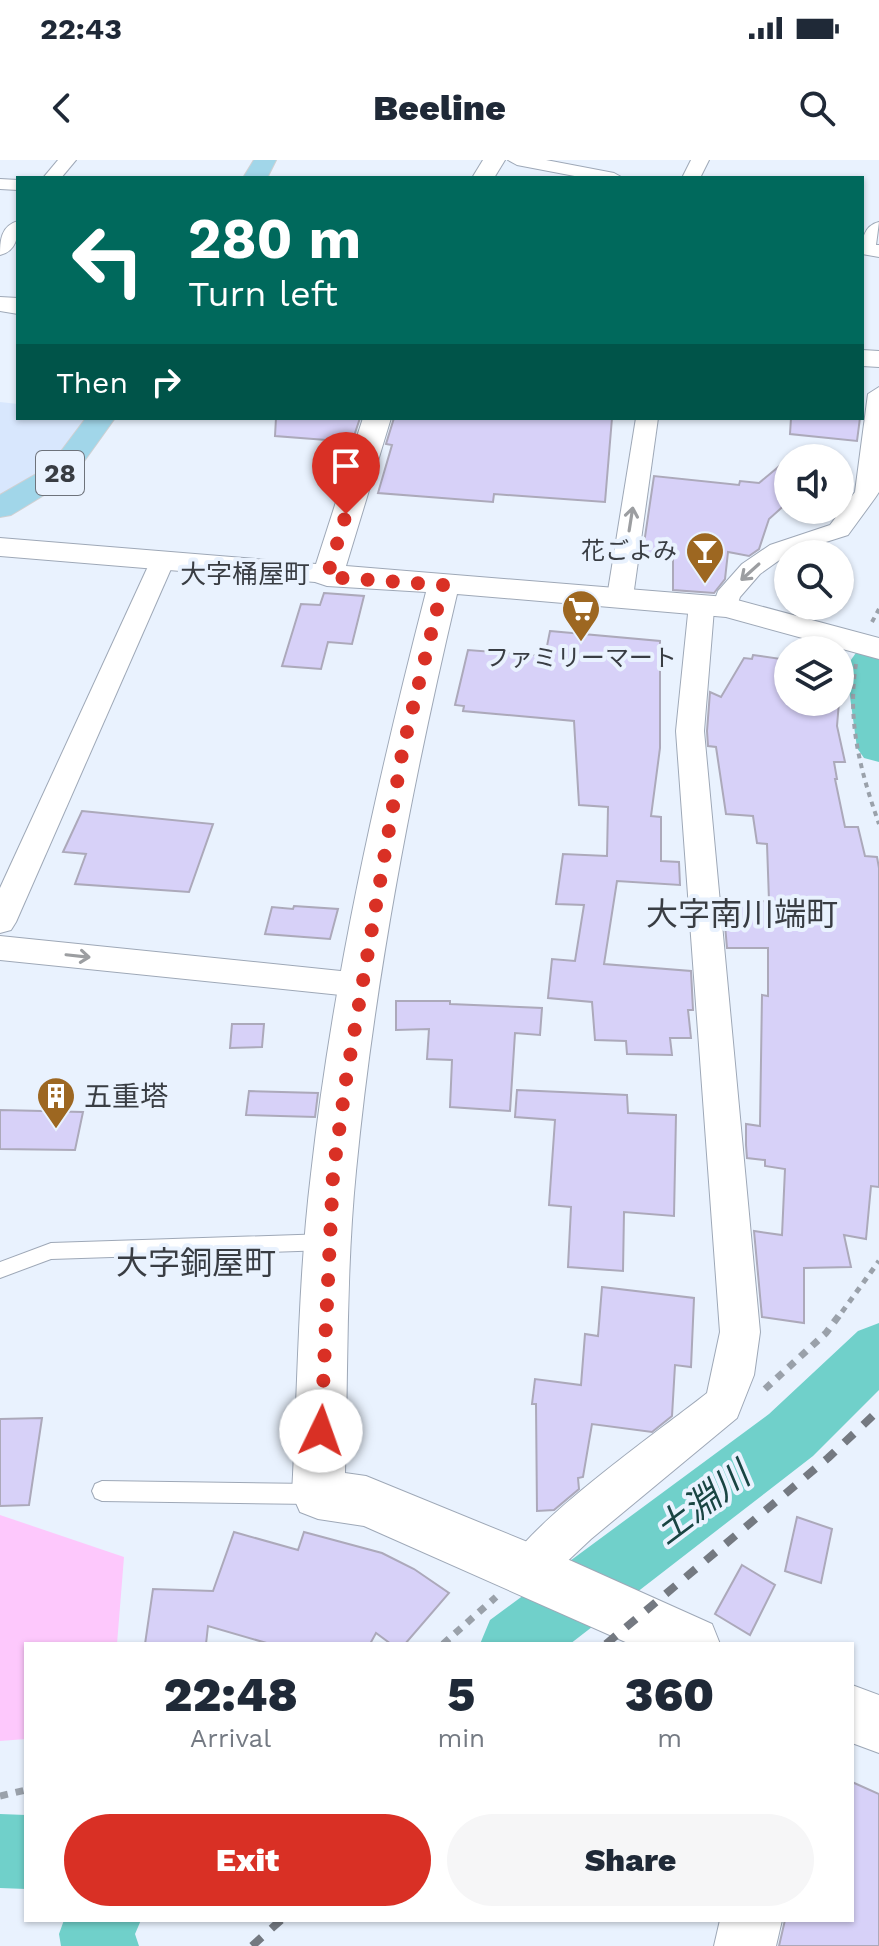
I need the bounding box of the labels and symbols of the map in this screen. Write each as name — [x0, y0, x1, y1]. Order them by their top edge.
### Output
pin — [312, 432, 380, 514]
road number: 28 — [36, 451, 84, 495]
one-way arrow — [624, 507, 639, 533]
bar icon: 花ごよみ — [684, 530, 726, 585]
place label: 花ごよみ — [581, 537, 677, 565]
district label: 大字桶屋町 — [180, 559, 310, 589]
one-way arrow — [740, 563, 760, 581]
supermarket icon: ファミリーマート — [560, 588, 602, 643]
place label: ファミリーマート — [485, 644, 677, 672]
district label: 大字南川端町 — [646, 895, 838, 933]
one-way arrow — [64, 949, 91, 964]
building icon: 五重塔 — [35, 1075, 77, 1130]
place label: 五重塔 — [84, 1080, 168, 1113]
district label: 大字銅屋町 — [116, 1244, 276, 1282]
position arrow — [279, 1389, 363, 1473]
water label: 土淵川 — [646, 1451, 761, 1552]

